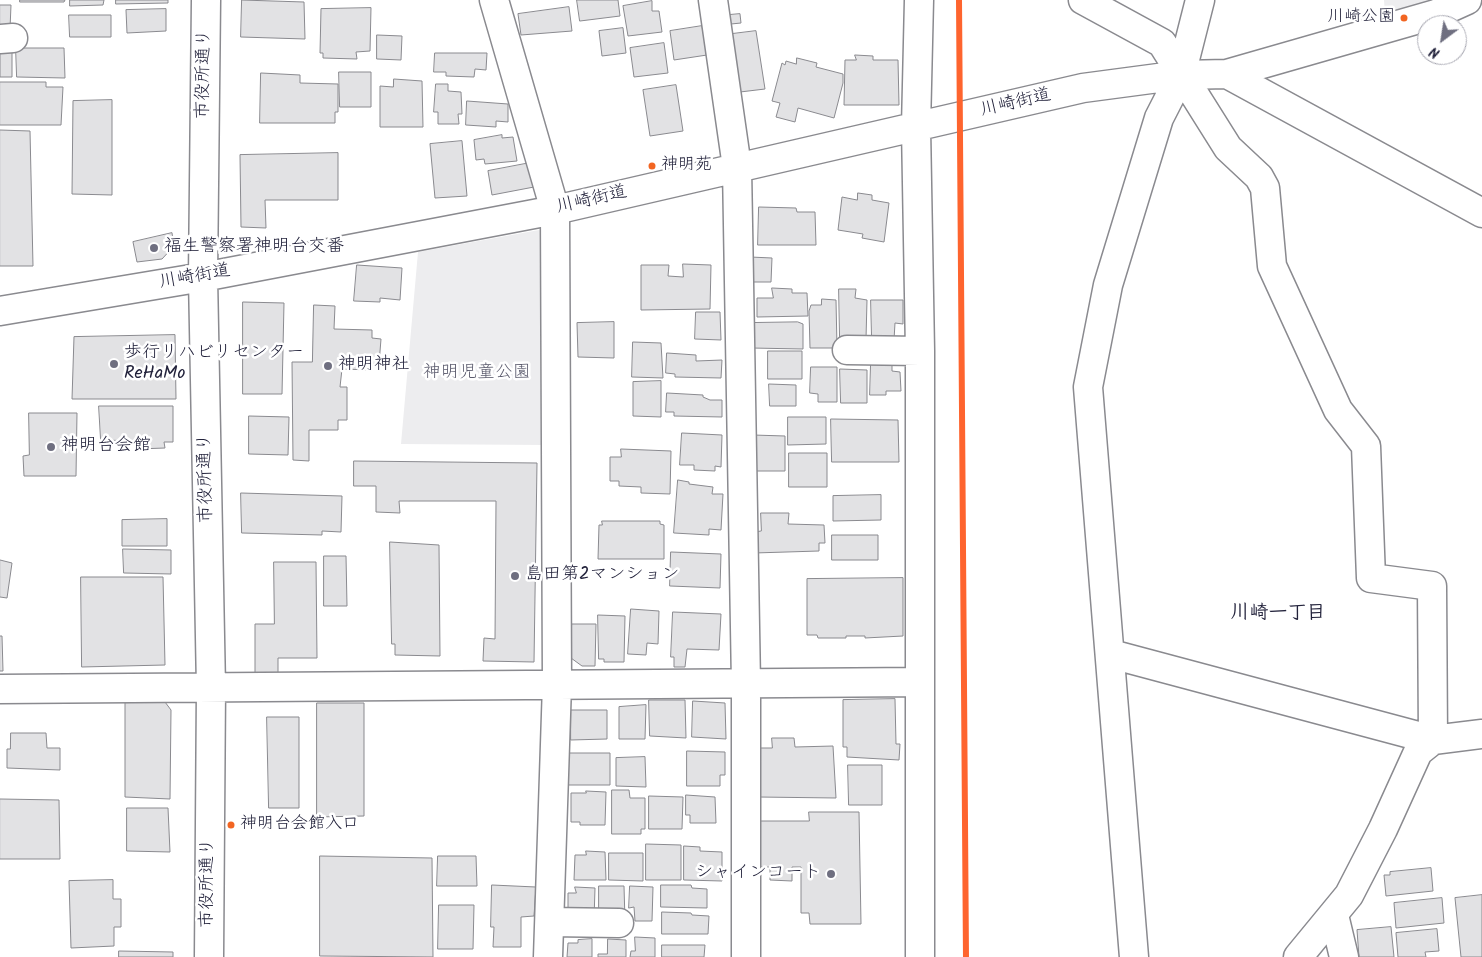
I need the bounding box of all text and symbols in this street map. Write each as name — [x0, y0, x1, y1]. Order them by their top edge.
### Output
place label: 川崎公園 — [1327, 8, 1395, 28]
marker: 川崎公園 — [1399, 13, 1409, 23]
north arrow — [1417, 15, 1467, 65]
street label: 市役所通り — [193, 29, 217, 119]
text: N — [1425, 40, 1444, 64]
street label: 川崎街道 — [978, 85, 1054, 123]
place label: 神明苑 — [661, 156, 712, 176]
marker: 神明苑 — [647, 161, 657, 171]
street label: 川崎街道 — [554, 182, 630, 220]
place label: 福生警察署神明台交番 — [164, 237, 344, 259]
marker: 福生警察署神明台交番 — [148, 242, 160, 254]
street label: 川崎街道 — [158, 261, 232, 295]
place label: 歩行リハビリセンター ReHaMo — [124, 343, 304, 386]
place label: 神明神社 — [338, 355, 410, 377]
marker: 歩行リハビリセンター ReHaMo — [108, 358, 120, 370]
marker: 神明神社 — [322, 360, 334, 372]
park label: 神明児童公園 — [423, 363, 531, 385]
street label: 市役所通り — [195, 433, 219, 523]
place label: 神明台会館 — [61, 436, 151, 458]
marker: 神明台会館 — [45, 441, 57, 453]
place label: 島田第2マンション — [525, 565, 679, 587]
marker: 島田第2マンション — [509, 570, 521, 582]
district label: 川崎一丁目 — [1231, 604, 1325, 626]
place label: 神明台会館入口 — [240, 815, 359, 835]
marker: 神明台会館入口 — [226, 820, 236, 830]
street label: 市役所通り — [198, 838, 220, 928]
place label: シャインコート — [695, 863, 821, 885]
marker: シャインコート — [825, 868, 837, 880]

